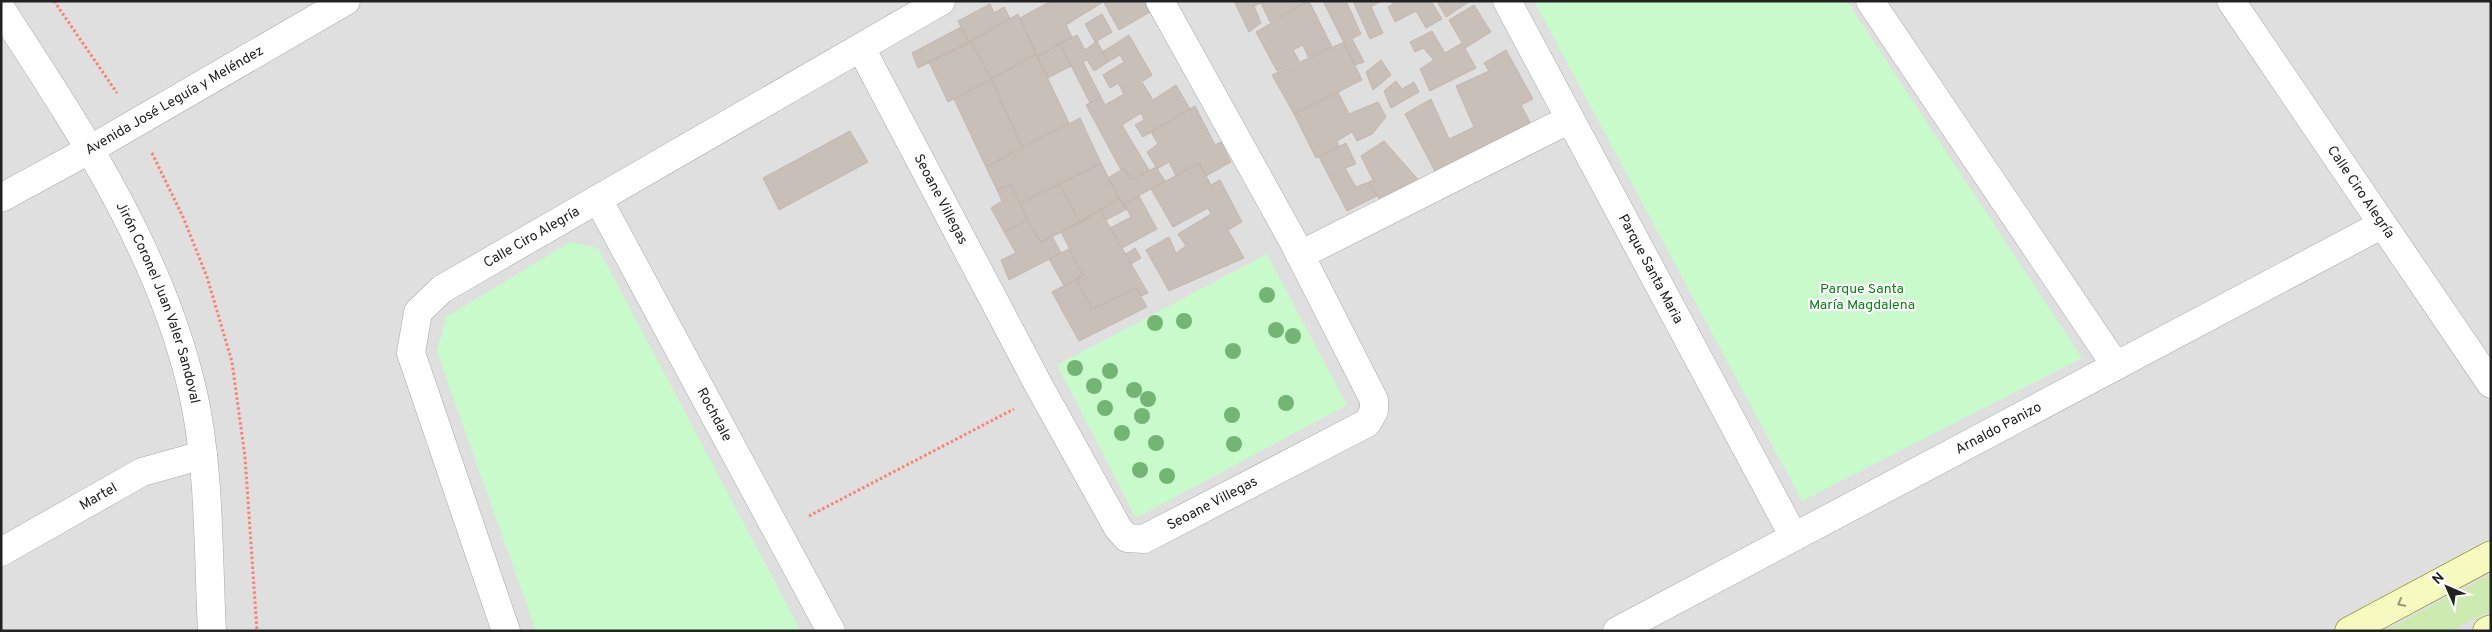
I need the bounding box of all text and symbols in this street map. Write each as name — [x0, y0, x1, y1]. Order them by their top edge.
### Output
street label: Avenida José Leguía y Meléndez — [82, 42, 267, 159]
street label: Calle Ciro Alegría — [2323, 143, 2398, 242]
street label: Seoane Villegas — [910, 151, 971, 247]
street label: Jirón Coronel Juan Valer Sandoval — [112, 199, 204, 405]
street label: Calle Ciro Alegría — [480, 203, 583, 272]
street label: Parque Santa Maria — [1614, 211, 1687, 327]
park label: Parque Santa María Magdalena — [1809, 281, 1915, 314]
street label: Rochdale — [693, 385, 736, 444]
street label: Arnaldo Panizo — [1952, 398, 2045, 458]
street label: Seoane Villegas — [1164, 473, 1260, 534]
street label: Martel — [77, 479, 120, 514]
north arrow — [2422, 562, 2472, 612]
text: N — [2429, 569, 2448, 588]
one-way arrow — [2398, 597, 2407, 607]

